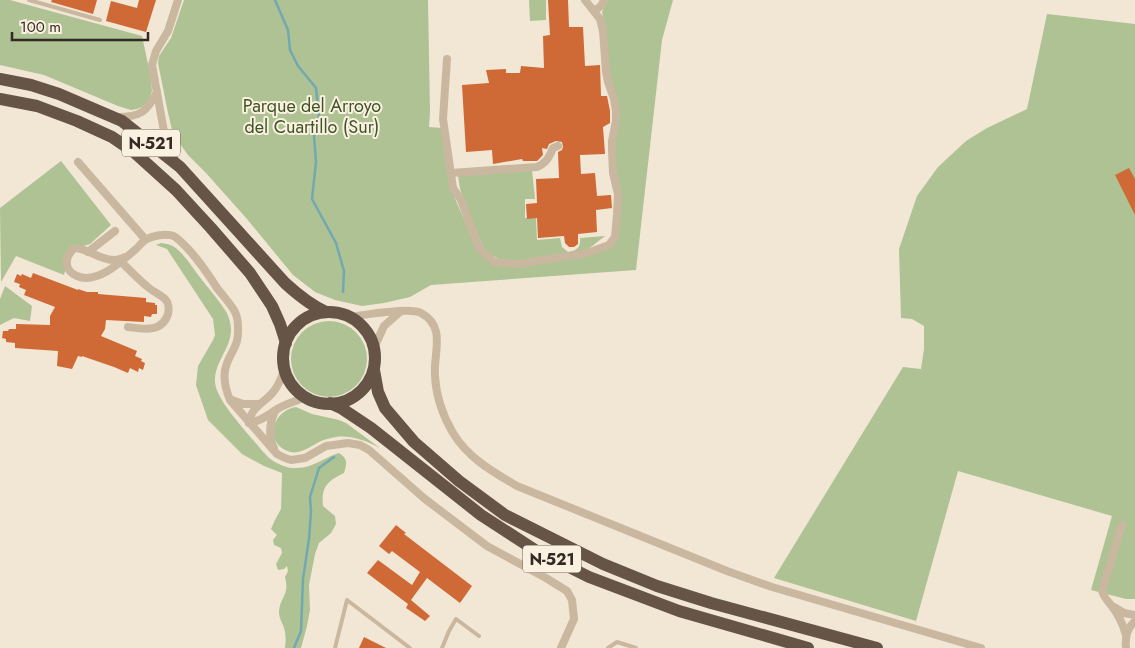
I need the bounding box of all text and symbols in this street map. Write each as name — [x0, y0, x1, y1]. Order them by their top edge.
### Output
scale bar — [12, 10, 149, 42]
text: 100 m — [20, 16, 61, 38]
park label: Parque del Arroyo del Cuartillo (Sur) — [243, 93, 381, 140]
road number: N-521 — [122, 130, 180, 156]
road number: N-521 — [523, 546, 581, 572]

